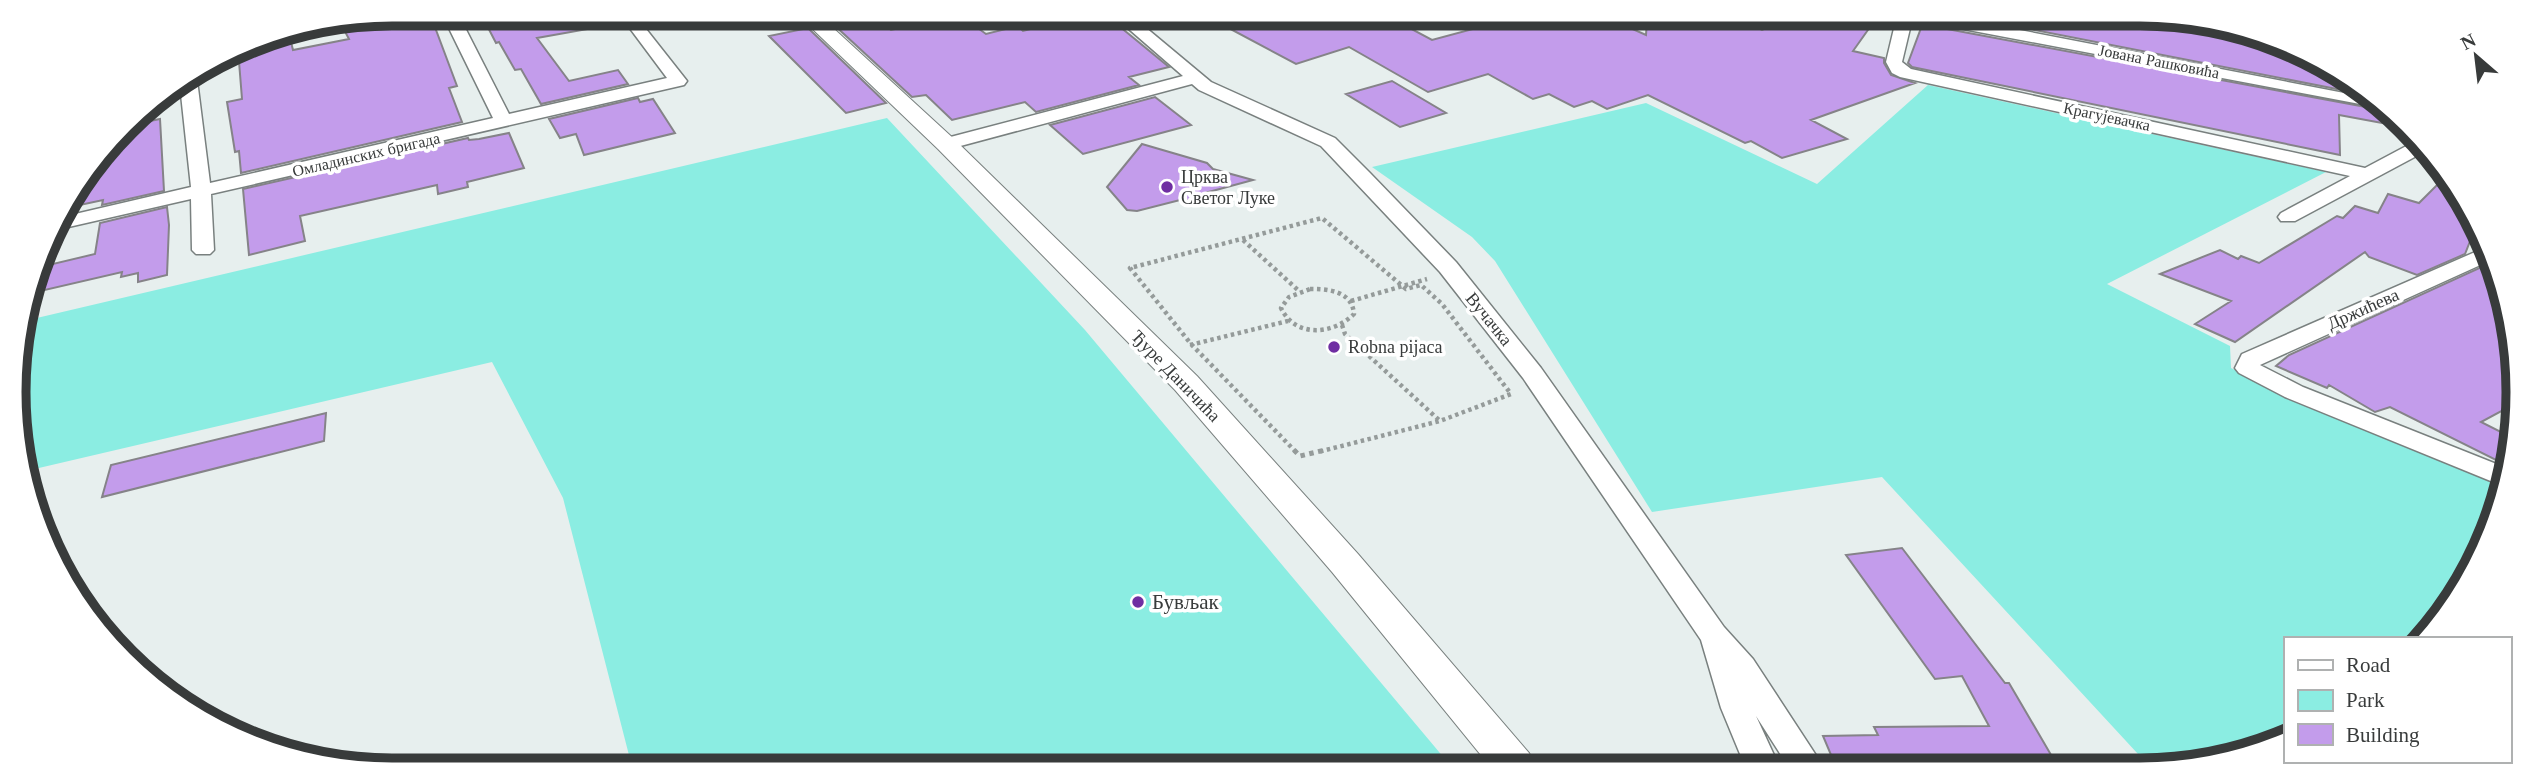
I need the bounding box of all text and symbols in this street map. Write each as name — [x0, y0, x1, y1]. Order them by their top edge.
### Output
north arrow — [2441, 21, 2511, 91]
text: N — [2457, 29, 2479, 54]
street label: Јована Рашковића — [2097, 41, 2221, 82]
street label: Крагујевачка — [2062, 99, 2152, 135]
street label: Омладинских бригада — [291, 129, 442, 181]
place label: Црква Светог Луке — [1181, 167, 1275, 208]
marker: Црква Светог Луке — [1159, 179, 1175, 195]
street label: Држићева — [2324, 284, 2402, 334]
street label: Вучачка — [1462, 288, 1516, 350]
street label: Ђуре Даничића — [1127, 326, 1225, 426]
place label: Robna pijaca — [1348, 337, 1442, 357]
marker: Robna pijaca — [1326, 339, 1342, 355]
place label: Бувљак — [1152, 590, 1220, 614]
marker: Бувљак — [1130, 594, 1146, 610]
legend — [2284, 637, 2511, 763]
text: Road — [2346, 653, 2391, 677]
text: Park — [2346, 688, 2385, 712]
text: Building — [2346, 723, 2420, 747]

